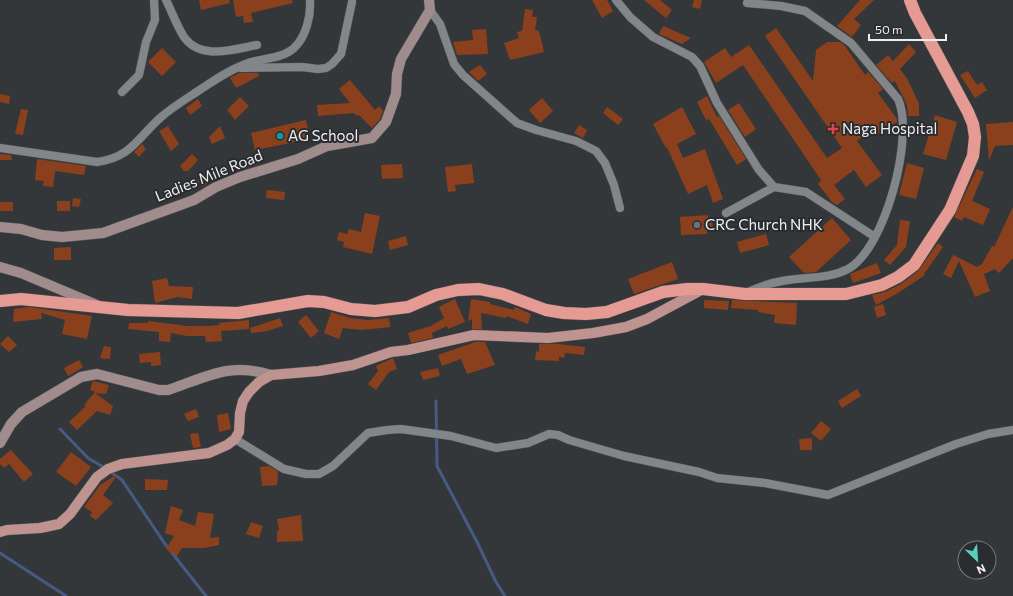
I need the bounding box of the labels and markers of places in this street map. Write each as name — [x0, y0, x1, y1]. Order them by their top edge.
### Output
place label: Naga Hospital — [842, 119, 937, 137]
marker: Naga Hospital — [827, 123, 839, 135]
place label: AG School — [288, 126, 358, 144]
marker: AG School — [275, 131, 285, 141]
place label: CRC Church NHK — [705, 215, 823, 233]
marker: CRC Church NHK — [692, 220, 702, 230]

